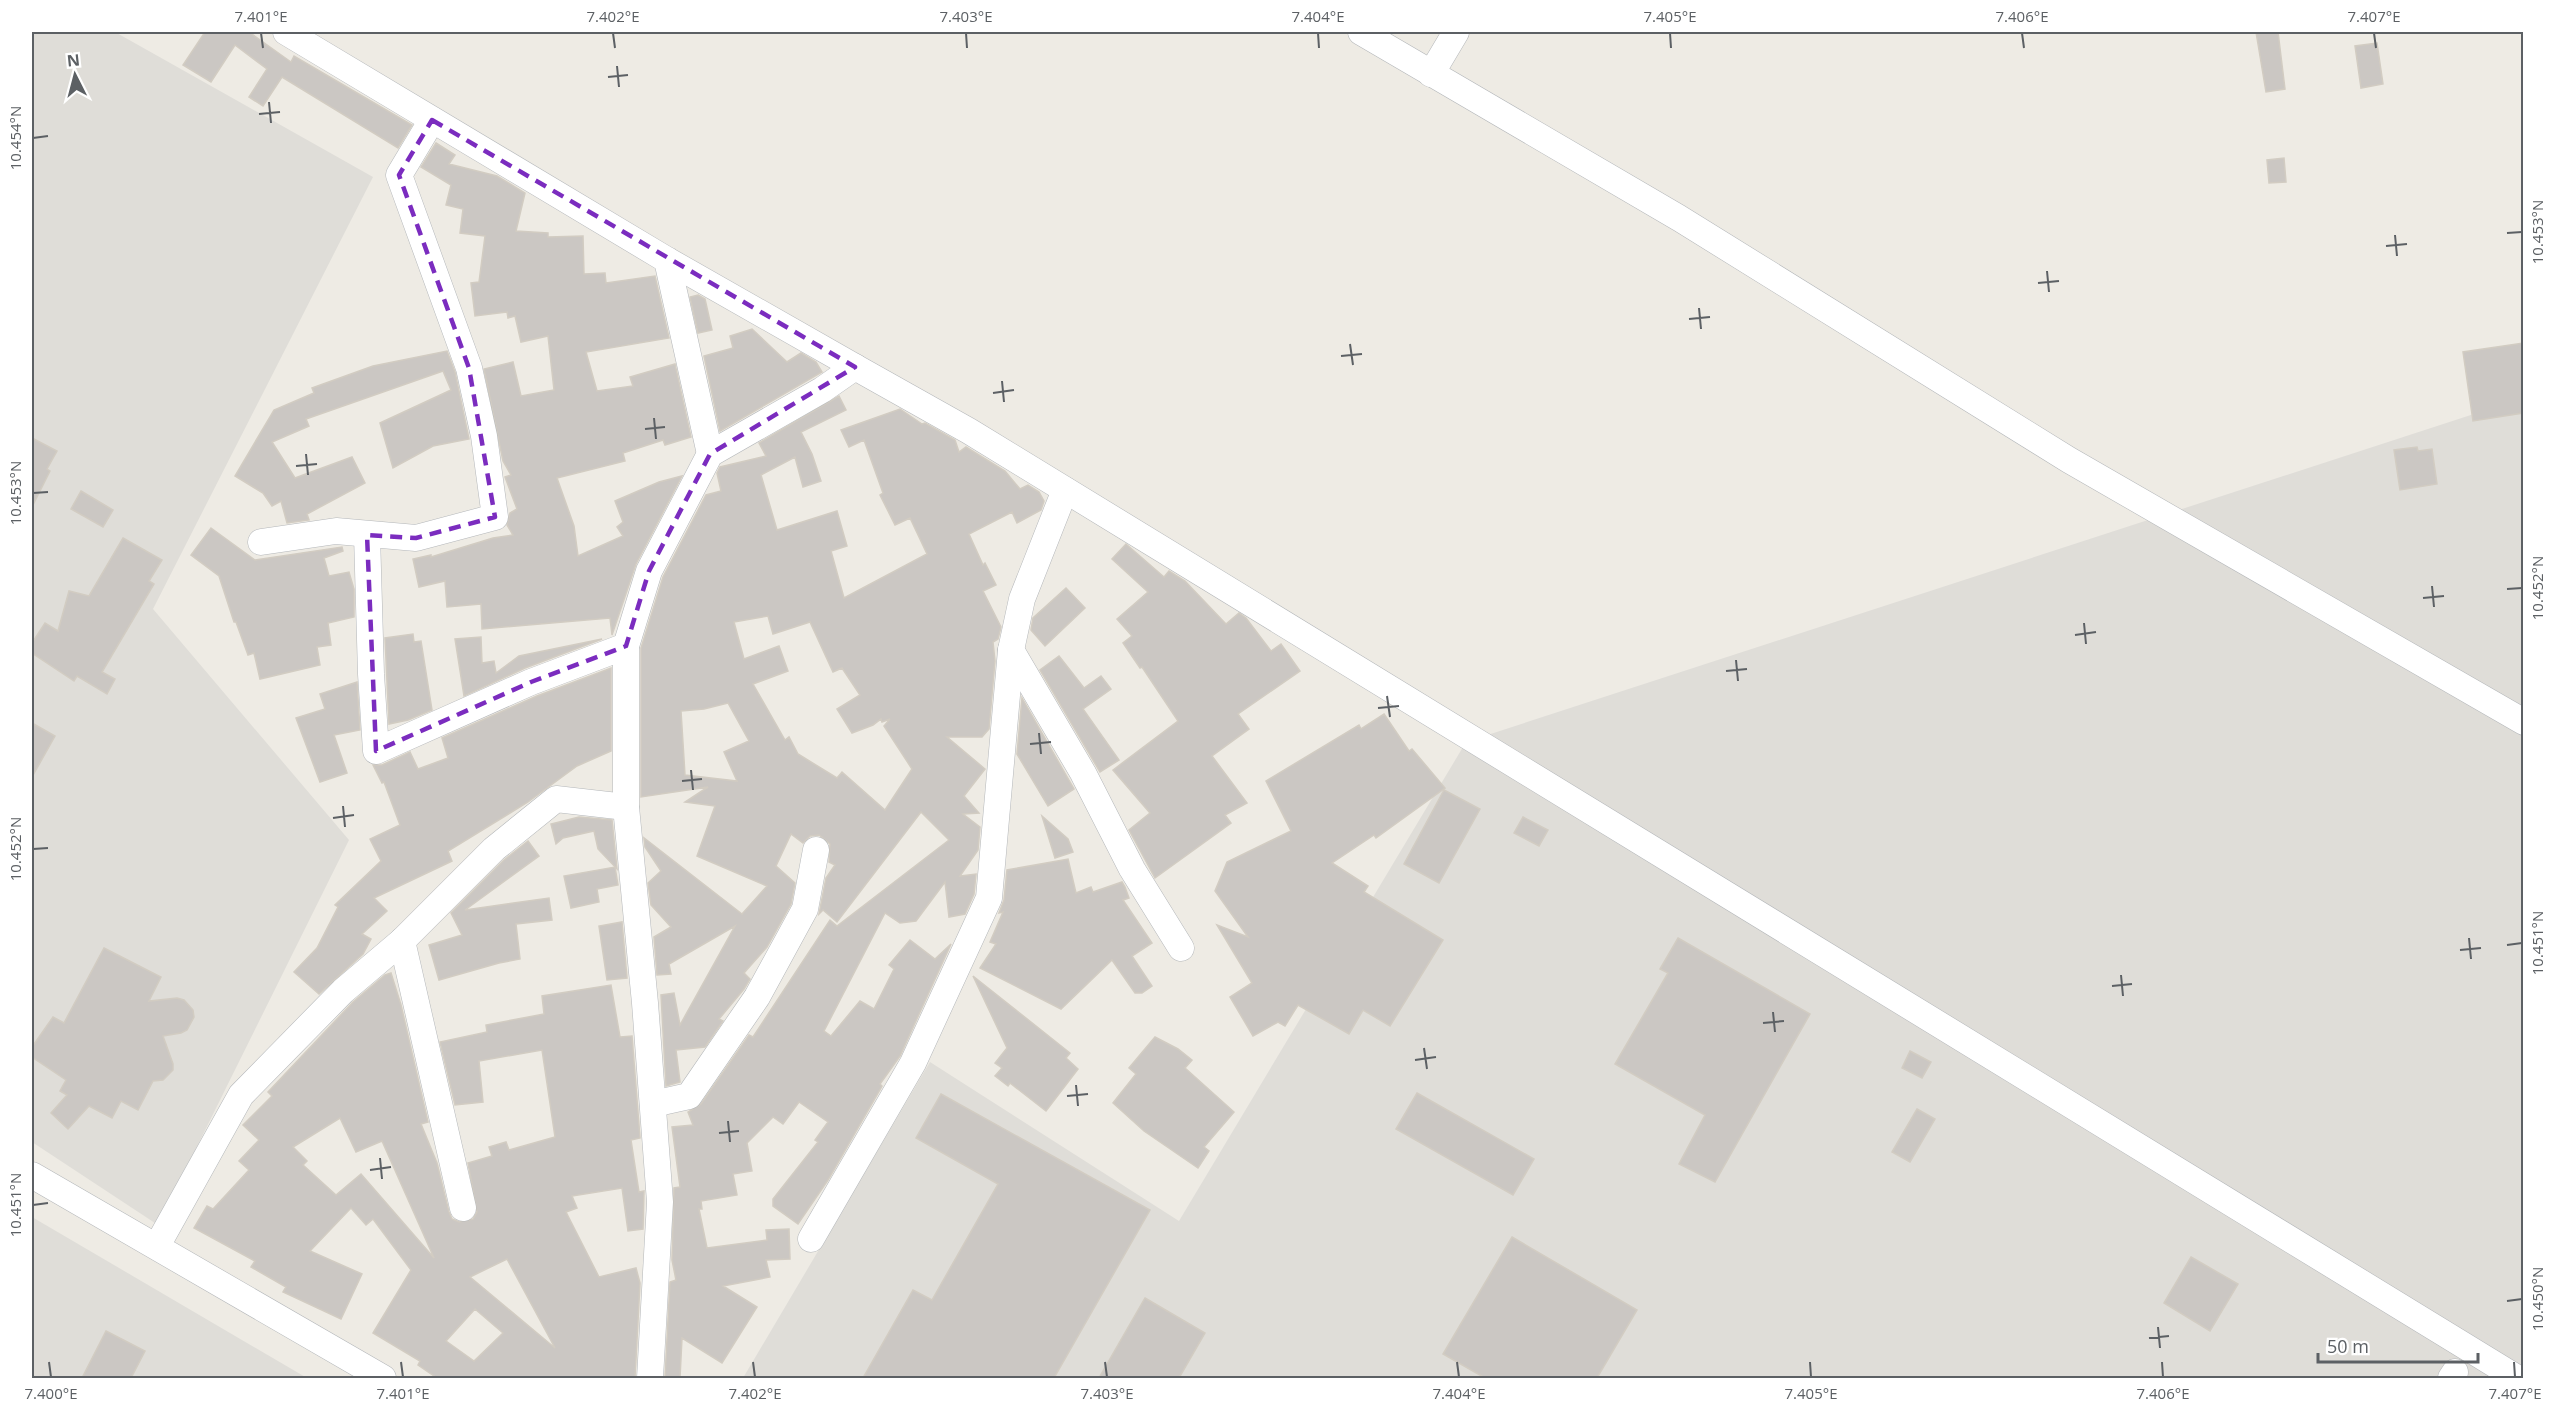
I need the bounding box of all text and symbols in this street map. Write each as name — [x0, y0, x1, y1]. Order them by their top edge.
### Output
text: 7.401°E — [234, 6, 288, 26]
text: 7.402°E — [586, 6, 640, 26]
text: 7.403°E — [939, 6, 993, 26]
text: 7.404°E — [1291, 6, 1345, 26]
text: 7.405°E — [1643, 6, 1697, 26]
text: 7.406°E — [1995, 6, 2049, 26]
text: 7.407°E — [2347, 6, 2401, 26]
north arrow — [45, 45, 105, 105]
text: N — [66, 48, 81, 72]
text: 10.454°N — [5, 106, 25, 170]
text: 10.453°N — [2527, 200, 2547, 264]
text: 10.453°N — [5, 461, 25, 525]
text: 10.452°N — [2527, 556, 2547, 620]
text: 10.452°N — [5, 817, 25, 881]
text: 10.451°N — [2527, 911, 2547, 975]
text: 10.451°N — [5, 1173, 25, 1237]
text: 10.450°N — [2527, 1267, 2547, 1331]
scale bar — [2318, 1326, 2478, 1364]
text: 50 m — [2327, 1334, 2369, 1358]
text: 7.400°E — [24, 1383, 78, 1403]
text: 7.401°E — [376, 1383, 430, 1403]
text: 7.402°E — [728, 1383, 782, 1403]
text: 7.403°E — [1080, 1383, 1134, 1403]
text: 7.404°E — [1432, 1383, 1486, 1403]
text: 7.405°E — [1784, 1383, 1838, 1403]
text: 7.406°E — [2136, 1383, 2190, 1403]
text: 7.407°E — [2488, 1383, 2542, 1403]

